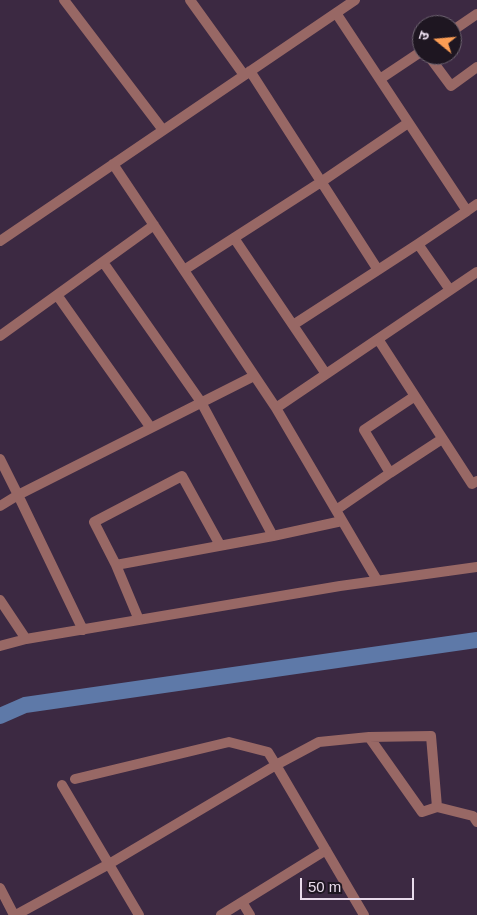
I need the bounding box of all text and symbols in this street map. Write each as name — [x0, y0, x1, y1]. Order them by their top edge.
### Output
north arrow — [412, 15, 462, 65]
text: उ — [415, 30, 432, 42]
scale bar — [302, 868, 416, 900]
text: 50 m — [308, 878, 341, 895]

